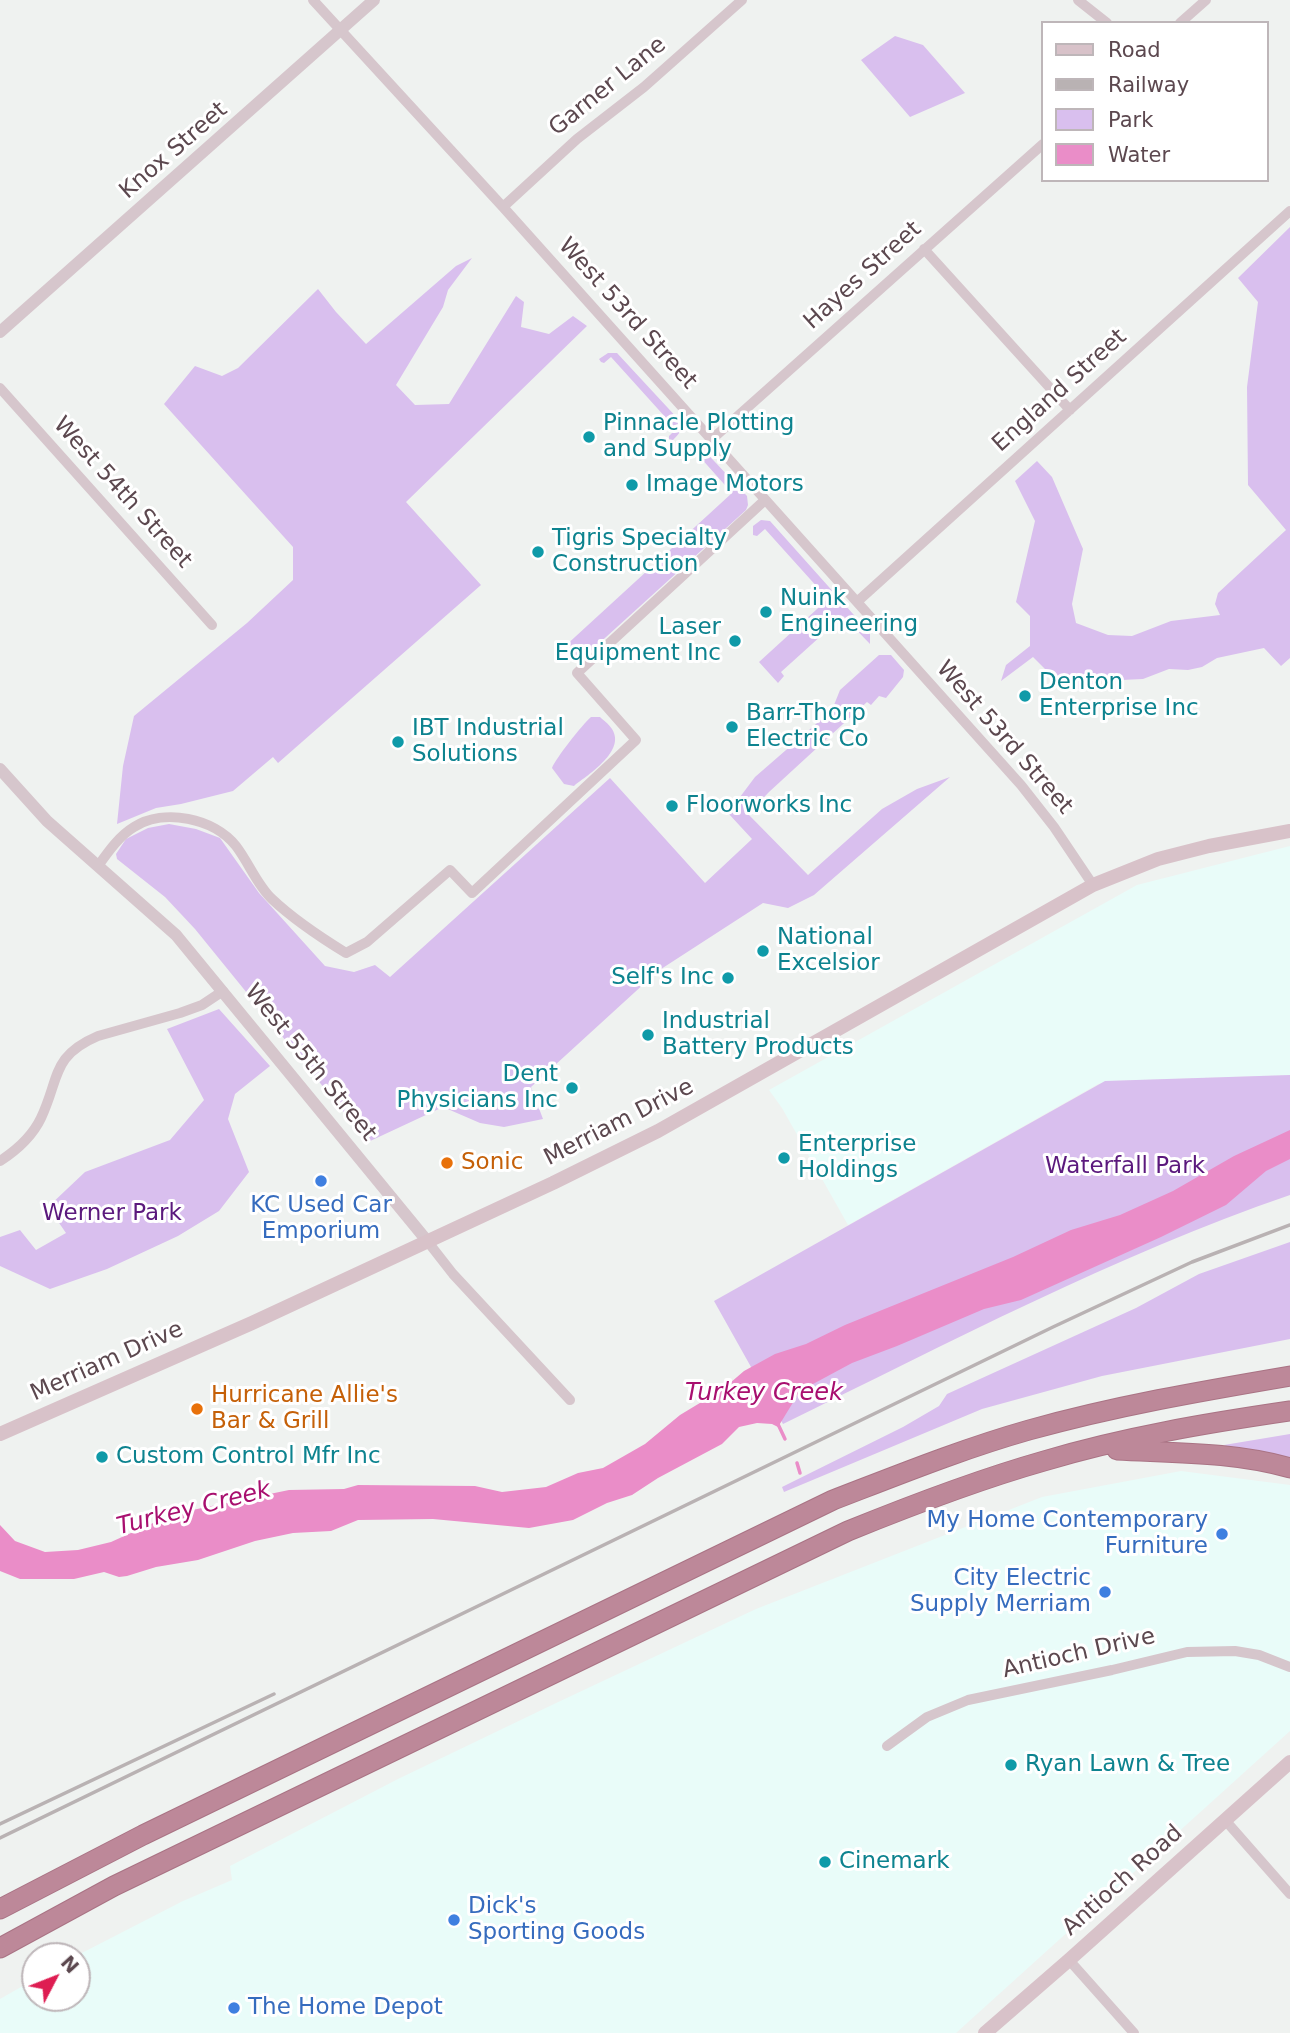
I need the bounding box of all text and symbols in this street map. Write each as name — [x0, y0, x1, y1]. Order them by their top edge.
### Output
legend — [1042, 21, 1269, 182]
street label: Garner Lane — [544, 32, 672, 142]
text: Road — [1108, 38, 1161, 62]
text: Railway — [1108, 73, 1189, 97]
street label: Knox Street — [114, 97, 234, 205]
text: Park — [1108, 108, 1153, 132]
text: Water — [1108, 143, 1170, 167]
street label: Hayes Street — [799, 216, 927, 336]
street label: West 53rd Street — [552, 233, 702, 395]
street label: England Street — [987, 324, 1133, 458]
place label: Pinnacle Plotting and Supply — [603, 410, 794, 464]
street label: West 54th Street — [47, 412, 197, 574]
marker: Pinnacle Plotting and Supply — [581, 429, 597, 445]
place label: Image Motors — [646, 471, 804, 499]
marker: Image Motors — [624, 477, 640, 493]
place label: Tigris Specialty Construction — [552, 525, 727, 579]
marker: Tigris Specialty Construction — [530, 544, 546, 560]
place label: Nuink Engineering — [780, 585, 918, 639]
marker: Nuink Engineering — [758, 604, 774, 620]
place label: Laser Equipment Inc — [555, 614, 721, 668]
marker: Laser Equipment Inc — [727, 633, 743, 649]
street label: West 53rd Street — [930, 656, 1078, 820]
place label: Denton Enterprise Inc — [1039, 669, 1199, 723]
marker: Denton Enterprise Inc — [1017, 688, 1033, 704]
place label: Barr-Thorp Electric Co — [746, 700, 869, 754]
place label: IBT Industrial Solutions — [412, 715, 564, 769]
marker: Barr-Thorp Electric Co — [724, 719, 740, 735]
marker: IBT Industrial Solutions — [390, 734, 406, 750]
place label: Floorworks Inc — [686, 792, 852, 820]
marker: Floorworks Inc — [664, 798, 680, 814]
place label: National Excelsior — [777, 924, 880, 978]
marker: National Excelsior — [755, 943, 771, 959]
place label: Self's Inc — [611, 964, 714, 992]
marker: Self's Inc — [720, 970, 736, 986]
street label: West 55th Street — [238, 979, 382, 1147]
place label: Industrial Battery Products — [662, 1008, 854, 1062]
marker: Industrial Battery Products — [640, 1027, 656, 1043]
place label: Dent Physicians Inc — [397, 1061, 558, 1115]
street label: Merriam Drive — [540, 1073, 698, 1173]
marker: Dent Physicians Inc — [564, 1080, 580, 1096]
place label: Enterprise Holdings — [798, 1131, 916, 1185]
place label: Sonic — [461, 1149, 523, 1177]
marker: Enterprise Holdings — [776, 1150, 792, 1166]
park label: Waterfall Park — [1045, 1153, 1205, 1181]
marker: Sonic — [439, 1155, 455, 1171]
marker: KC Used Car Emporium — [313, 1173, 329, 1189]
place label: KC Used Car Emporium — [250, 1192, 392, 1246]
park label: Werner Park — [42, 1200, 182, 1228]
street label: Merriam Drive — [26, 1316, 188, 1408]
water label: Turkey Creek — [685, 1380, 843, 1408]
place label: Hurricane Allie's Bar & Grill — [211, 1382, 398, 1436]
marker: Hurricane Allie's Bar & Grill — [189, 1401, 205, 1417]
place label: Custom Control Mfr Inc — [116, 1443, 381, 1471]
marker: Custom Control Mfr Inc — [94, 1449, 110, 1465]
water label: Turkey Creek — [114, 1476, 274, 1542]
place label: My Home Contemporary Furniture — [926, 1507, 1208, 1561]
marker: My Home Contemporary Furniture — [1214, 1526, 1230, 1542]
place label: City Electric Supply Merriam — [910, 1565, 1091, 1619]
marker: City Electric Supply Merriam — [1097, 1584, 1113, 1600]
street label: Antioch Drive — [1000, 1623, 1158, 1685]
place label: Ryan Lawn & Tree — [1025, 1751, 1230, 1779]
marker: Ryan Lawn & Tree — [1003, 1757, 1019, 1773]
street label: Antioch Road — [1057, 1820, 1189, 1942]
place label: Cinemark — [839, 1848, 949, 1876]
marker: Cinemark — [817, 1854, 833, 1870]
place label: Dick's Sporting Goods — [468, 1893, 645, 1947]
marker: Dick's Sporting Goods — [446, 1912, 462, 1928]
north arrow — [21, 1942, 91, 2012]
text: N — [57, 1951, 84, 1978]
place label: The Home Depot — [248, 1994, 443, 2022]
marker: The Home Depot — [226, 2000, 242, 2016]

